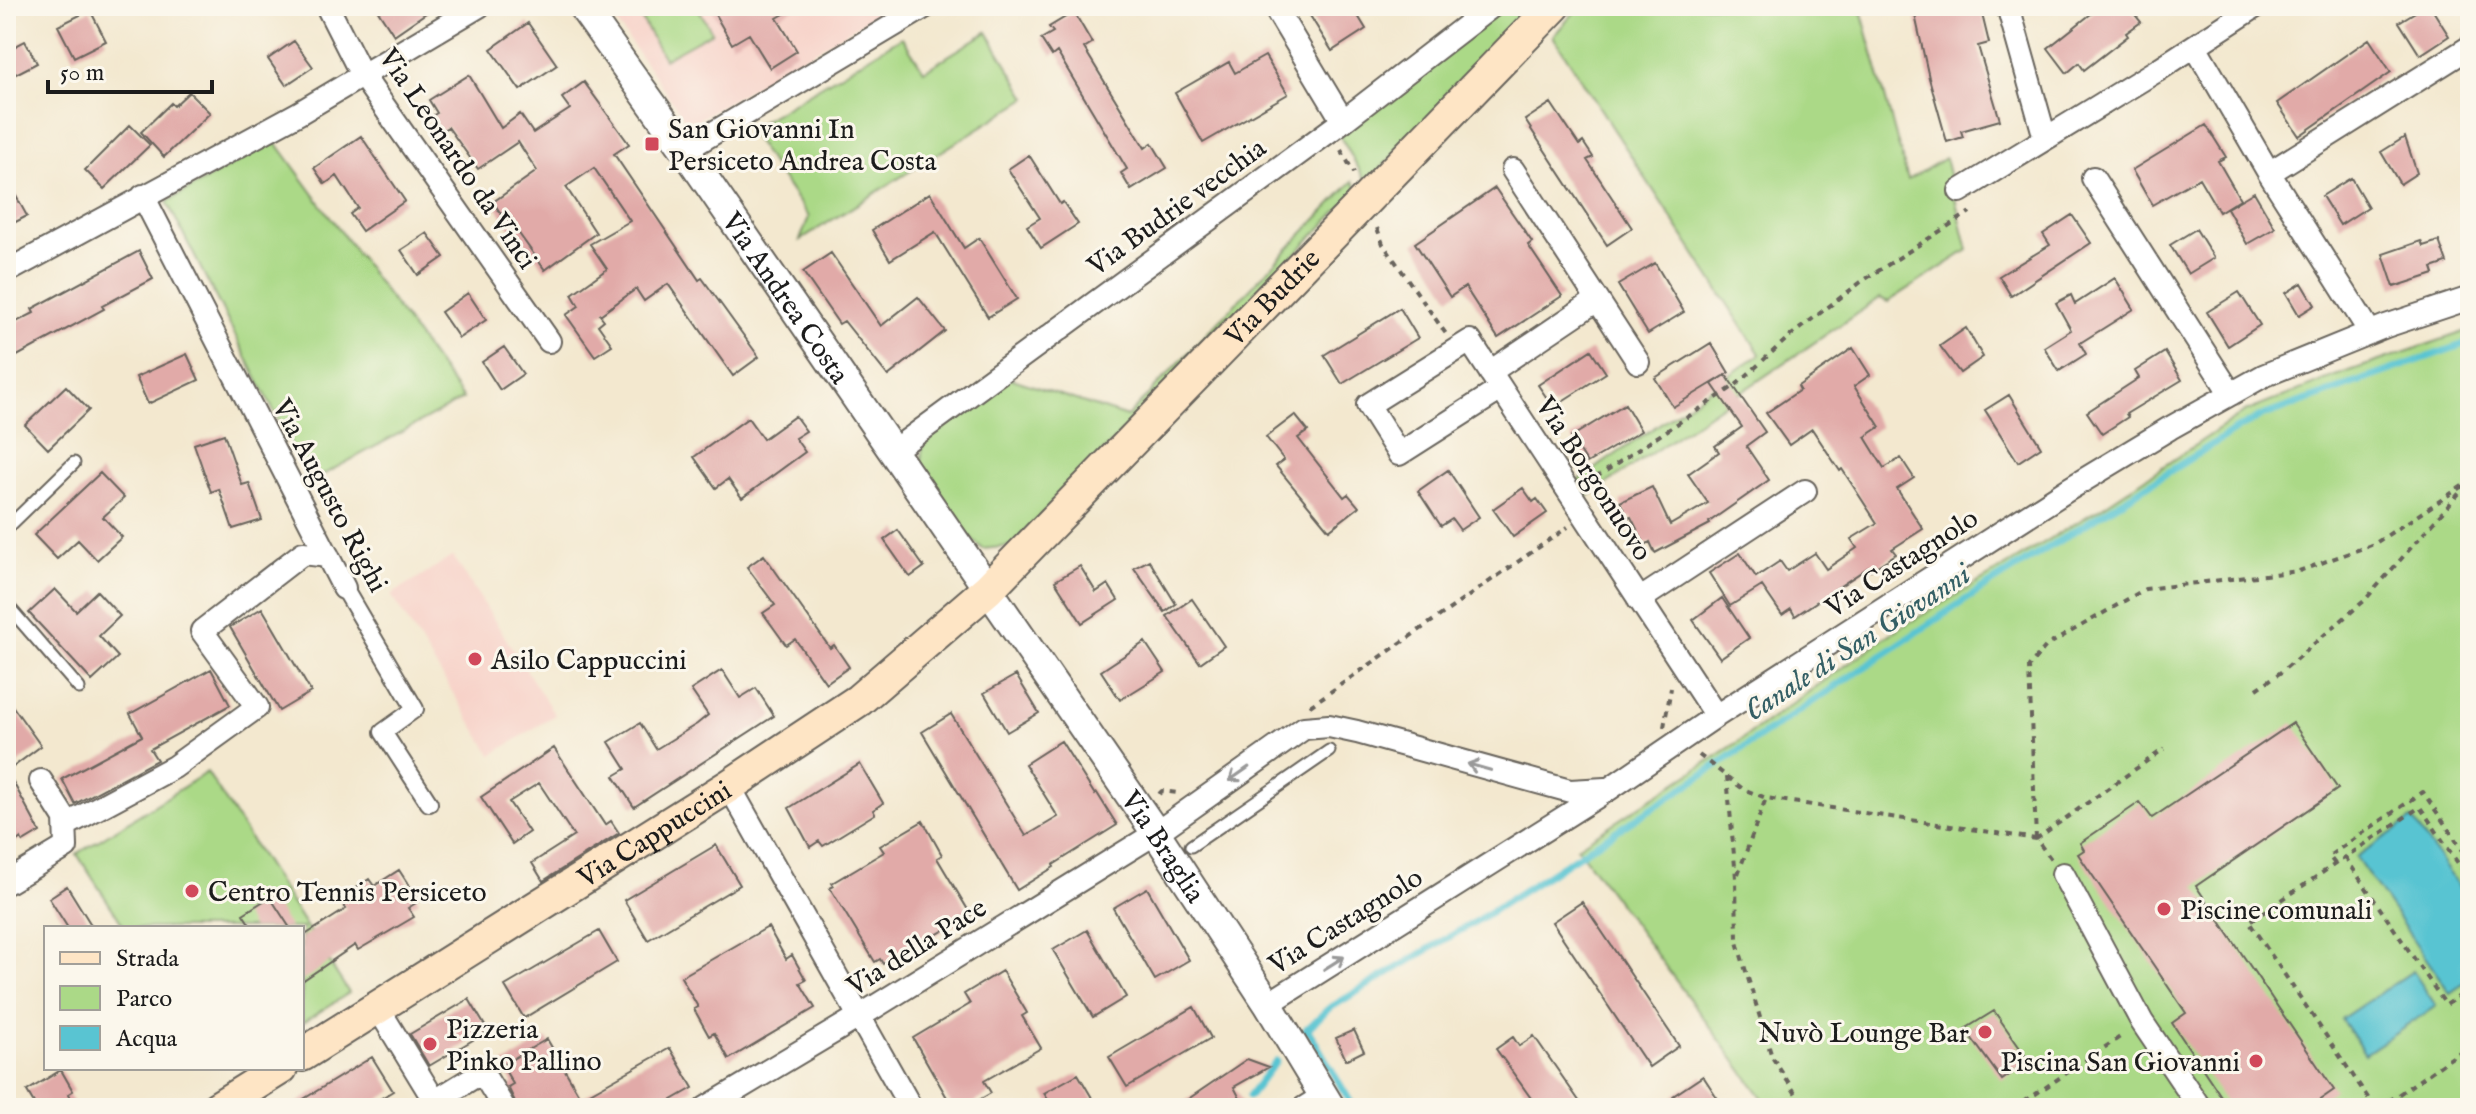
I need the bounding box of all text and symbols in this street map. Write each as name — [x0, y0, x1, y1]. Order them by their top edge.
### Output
street label: Via Leonardo da Vinci — [370, 42, 544, 276]
scale bar — [48, 44, 212, 94]
text: 50 m — [60, 58, 104, 89]
place label: San Giovanni In Persiceto Andrea Costa — [668, 113, 937, 180]
street label: Via Budrie vecchia — [1081, 131, 1274, 285]
marker: San Giovanni In Persiceto Andrea Costa — [643, 135, 661, 153]
street label: Via Andrea Costa — [713, 205, 856, 392]
street label: Via Budrie — [1218, 242, 1329, 355]
street label: Via Borgonuovo — [1526, 390, 1659, 568]
street label: Via Augusto Righi — [263, 393, 394, 599]
street label: Via Castagnolo — [1818, 502, 1985, 627]
water label: Canale di San Giovanni — [1738, 555, 1980, 731]
place label: Asilo Cappuccini — [490, 644, 687, 679]
marker: Asilo Cappuccini — [466, 650, 484, 668]
one-way arrow — [1466, 759, 1492, 774]
one-way arrow — [1228, 766, 1250, 782]
street label: Via Cappuccini — [571, 774, 739, 897]
street label: Via Braglia — [1111, 784, 1212, 911]
street label: Via Castagnolo — [1262, 861, 1430, 984]
place label: Centro Tennis Persiceto — [208, 876, 487, 911]
marker: Centro Tennis Persiceto — [183, 882, 201, 900]
street label: Via della Pace — [840, 891, 994, 1005]
place label: Piscine comunali — [2180, 894, 2372, 929]
marker: Piscine comunali — [2155, 900, 2173, 918]
legend — [44, 926, 304, 1070]
text: Strada — [116, 944, 180, 975]
one-way arrow — [1322, 954, 1345, 970]
text: Parco — [116, 984, 172, 1015]
place label: Pizzeria Pinko Pallino — [446, 1013, 602, 1080]
place label: Nuvò Lounge Bar — [1758, 1017, 1969, 1052]
marker: Nuvò Lounge Bar — [1976, 1023, 1994, 1041]
text: Acqua — [115, 1024, 178, 1055]
marker: Pizzeria Pinko Pallino — [421, 1035, 439, 1053]
place label: Piscina San Giovanni — [2000, 1046, 2240, 1081]
marker: Piscina San Giovanni — [2247, 1052, 2265, 1070]

